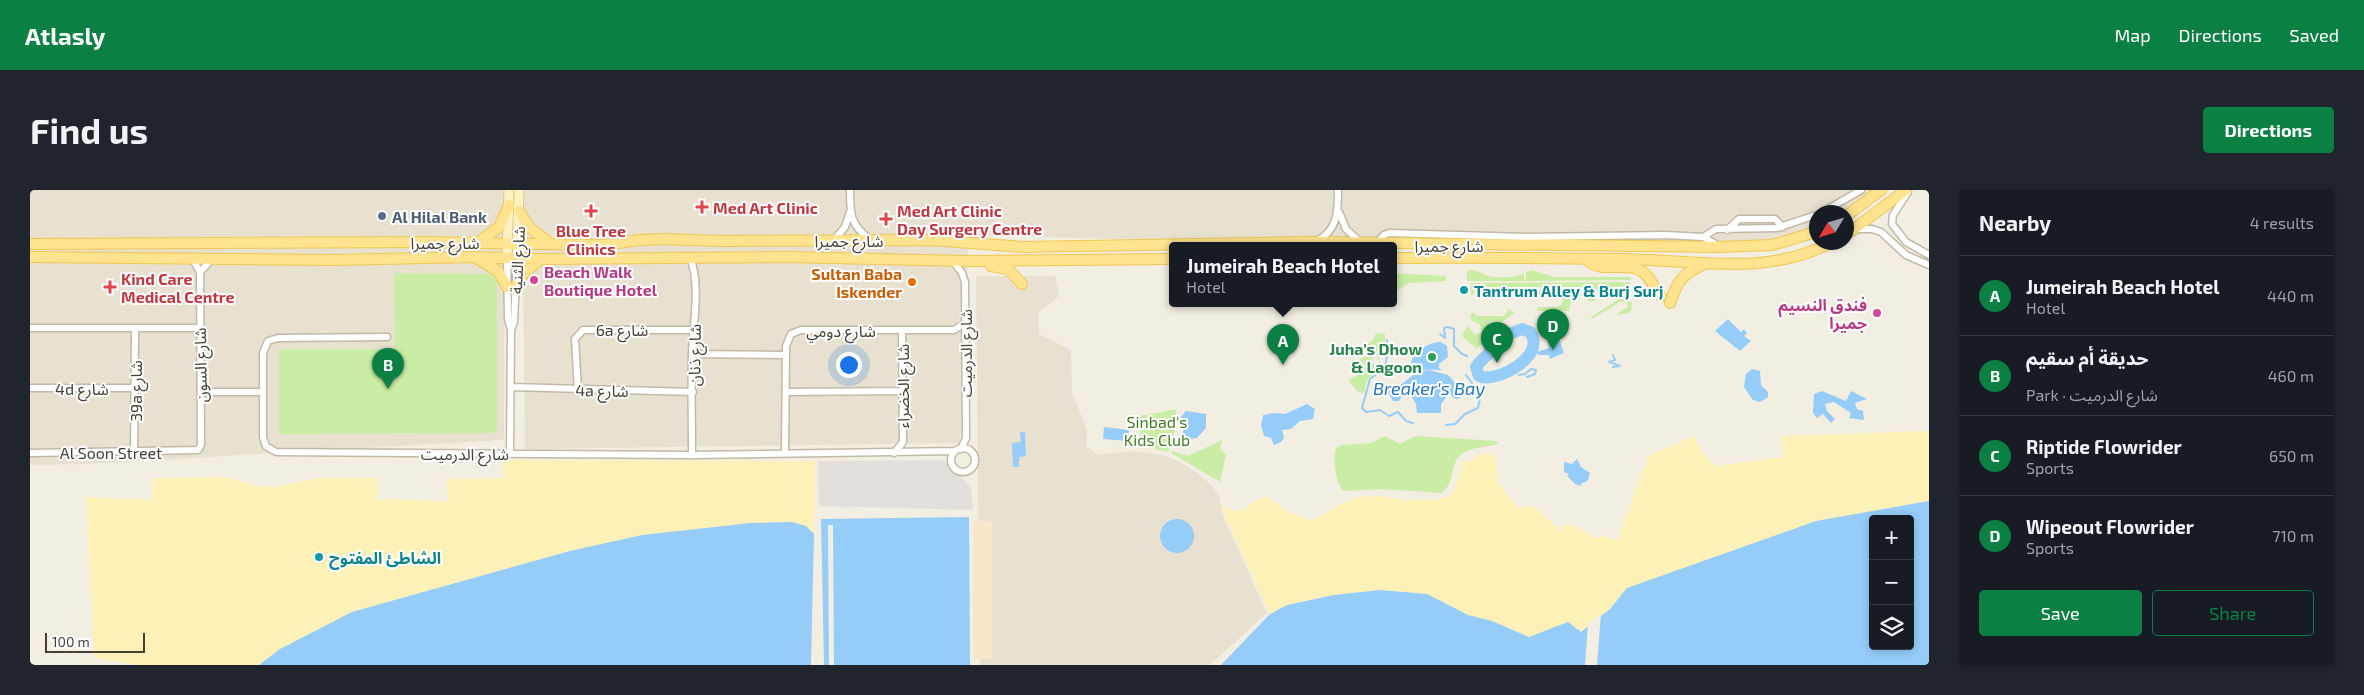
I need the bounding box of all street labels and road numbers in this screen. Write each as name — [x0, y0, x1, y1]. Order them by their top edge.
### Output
street label: شارع الثنية — [506, 226, 532, 295]
street label: شارع جميرا — [814, 231, 884, 254]
street label: شارع جميرا — [410, 233, 480, 256]
street label: شارع جميرا — [1414, 236, 1484, 259]
street label: شارع الدرميت — [956, 309, 979, 397]
street label: 6a شارع — [596, 320, 648, 343]
street label: شارع دومي — [806, 321, 876, 344]
street label: شارع ذنان — [684, 324, 708, 386]
street label: شارع السون — [190, 327, 214, 403]
street label: شارع الخضراء — [893, 344, 916, 428]
street label: 39a شارع — [126, 360, 149, 422]
street label: 4d شارع — [55, 379, 109, 402]
street label: 4a شارع — [575, 380, 629, 404]
street label: Al Soon Street — [60, 443, 162, 462]
street label: شارع الدرميت — [421, 444, 509, 467]

